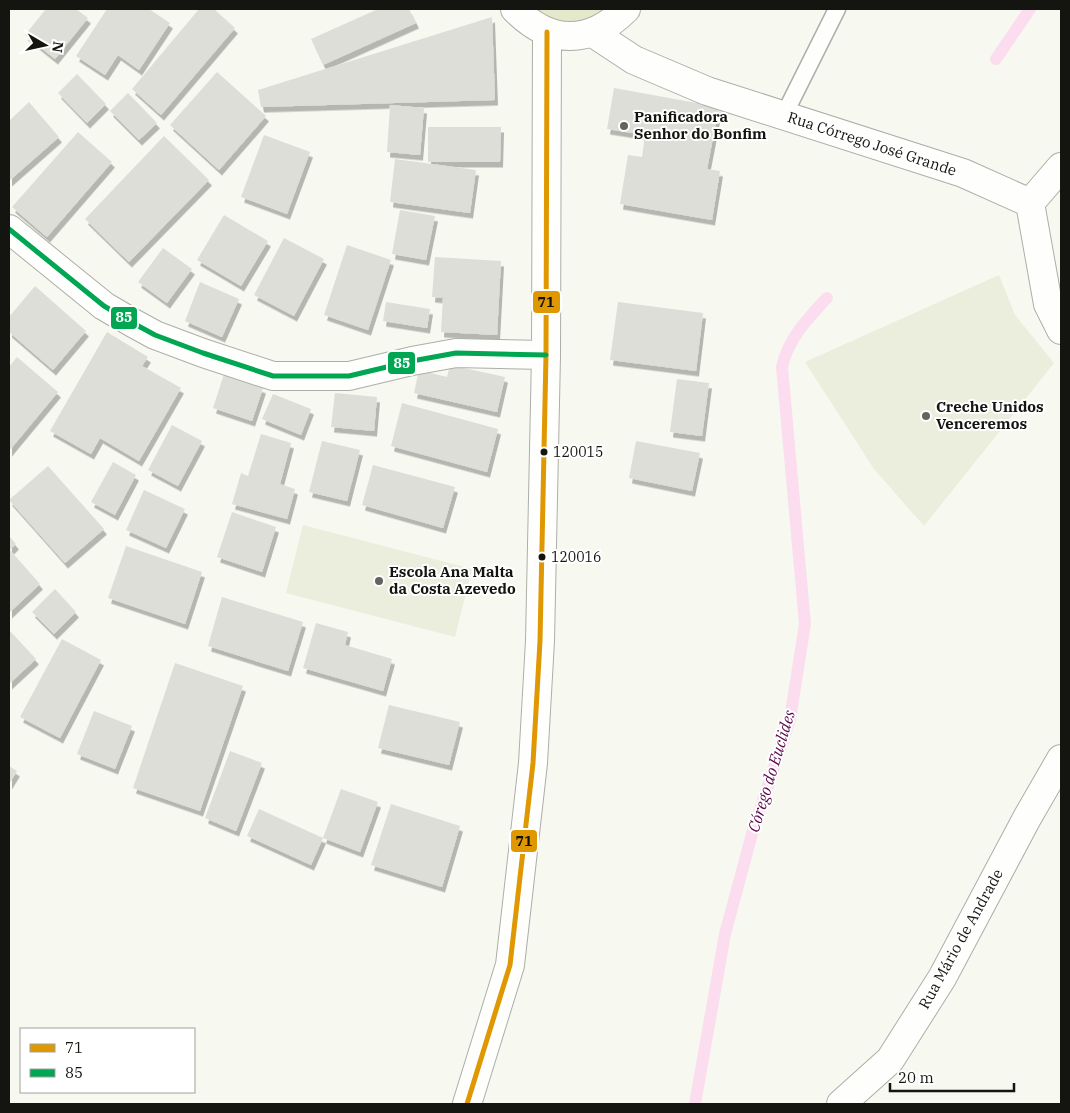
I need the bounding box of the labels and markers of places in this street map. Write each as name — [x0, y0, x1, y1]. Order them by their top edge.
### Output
place label: Panificadora Senhor do Bonfim — [634, 107, 767, 143]
marker: Panificadora Senhor do Bonfim — [618, 120, 630, 132]
place label: Creche Unidos Venceremos — [936, 397, 1044, 433]
marker: Creche Unidos Venceremos — [920, 410, 932, 422]
place label: 120015 — [553, 443, 603, 461]
marker: 120015 — [539, 447, 549, 457]
place label: 120016 — [551, 548, 601, 566]
marker: 120016 — [537, 552, 547, 562]
place label: Escola Ana Malta da Costa Azevedo — [389, 562, 516, 598]
marker: Escola Ana Malta da Costa Azevedo — [373, 575, 385, 587]

